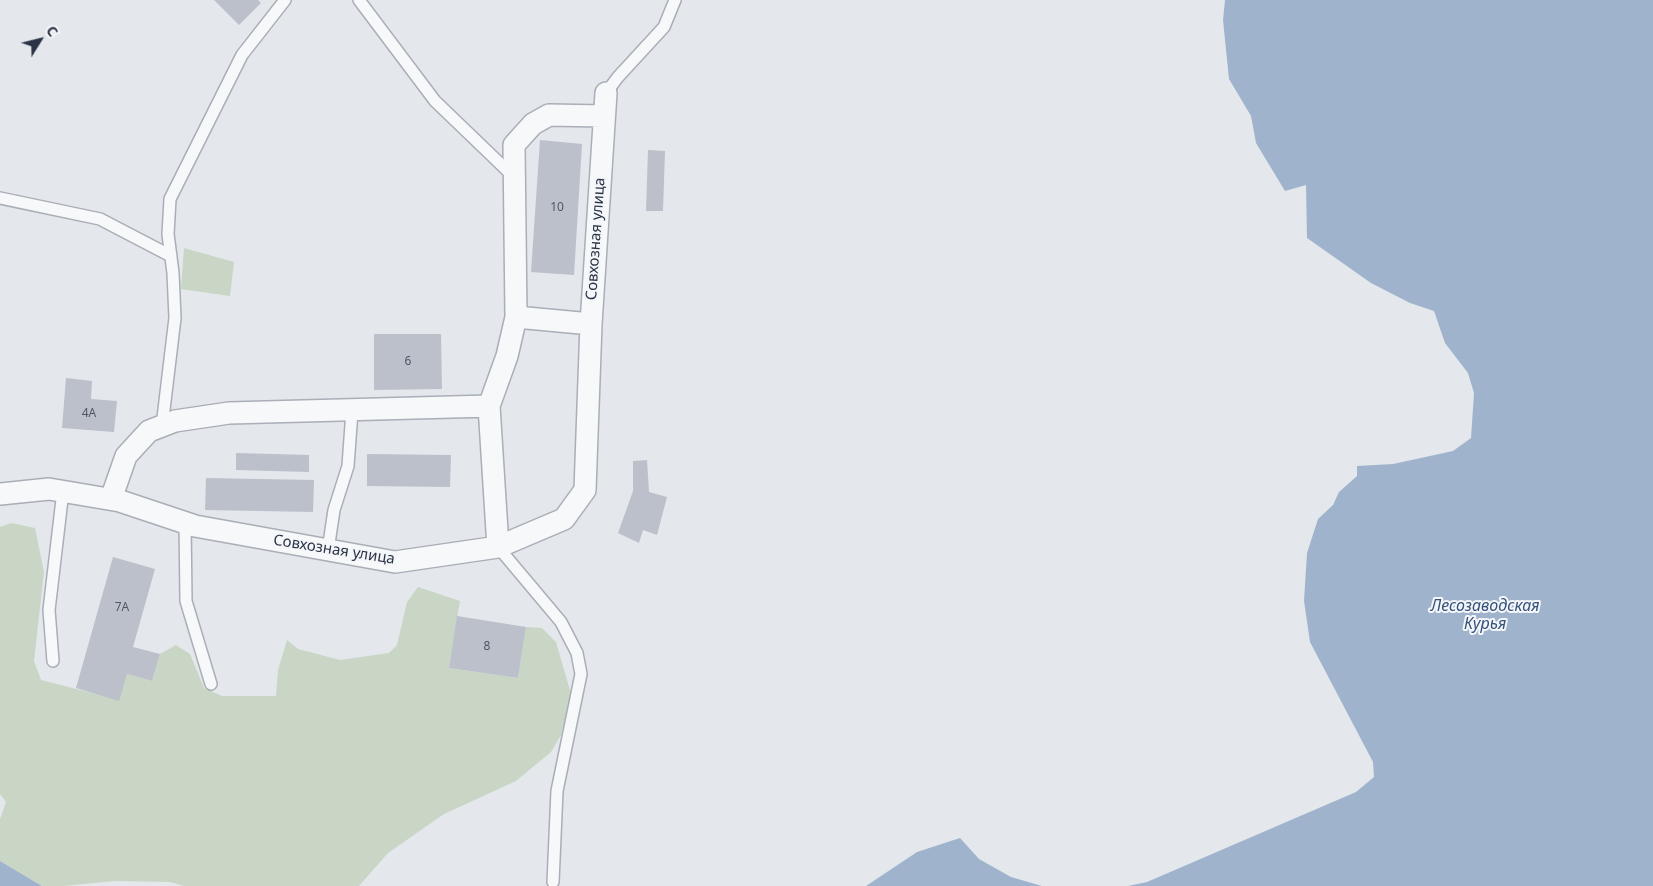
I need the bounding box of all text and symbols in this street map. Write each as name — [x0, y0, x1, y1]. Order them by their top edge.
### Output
north arrow — [15, 15, 65, 65]
text: С — [42, 22, 63, 40]
street label: Совхозная улица — [583, 177, 609, 301]
house number: 10 — [550, 201, 564, 215]
house number: 6 — [405, 355, 411, 369]
house number: 4А — [82, 407, 96, 421]
street label: Совхозная улица — [272, 531, 396, 569]
water label: Лесозаводская Курья — [1431, 596, 1539, 634]
house number: 7А — [115, 601, 129, 615]
house number: 8 — [484, 640, 490, 654]

